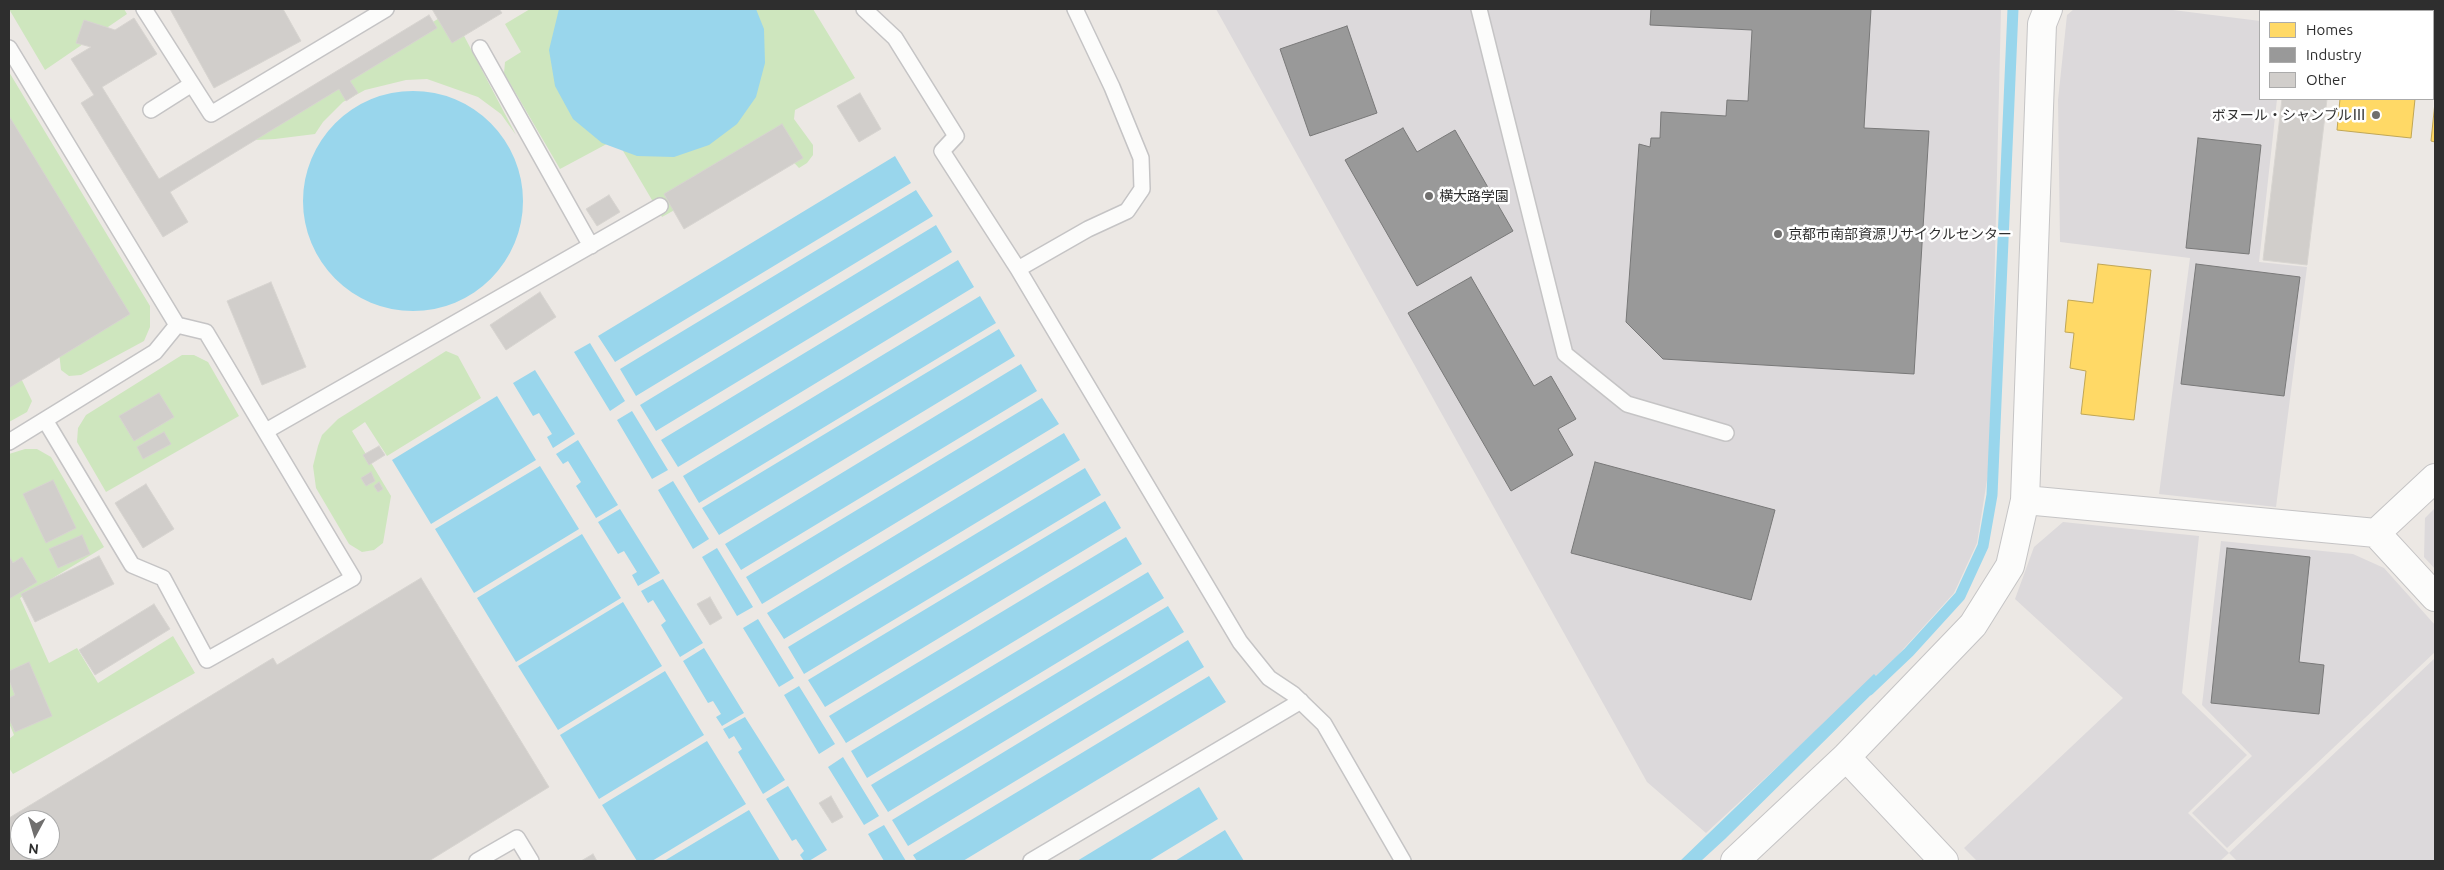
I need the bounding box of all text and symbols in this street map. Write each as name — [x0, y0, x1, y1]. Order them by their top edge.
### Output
legend — [2259, 10, 2434, 100]
text: Homes — [2306, 21, 2353, 38]
text: Industry — [2306, 46, 2361, 63]
text: Other — [2306, 71, 2346, 88]
place label: ボヌール・シャンブルⅢ — [2212, 107, 2366, 123]
marker: ボヌール・シャンブルⅢ — [2370, 109, 2382, 121]
place label: 横大路学園 — [1439, 188, 1509, 204]
marker: 横大路学園 — [1423, 190, 1435, 202]
place label: 京都市南部資源リサイクルセンター — [1788, 226, 2012, 242]
marker: 京都市南部資源リサイクルセンター — [1772, 228, 1784, 240]
north arrow — [10, 810, 60, 860]
text: N — [28, 840, 40, 857]

